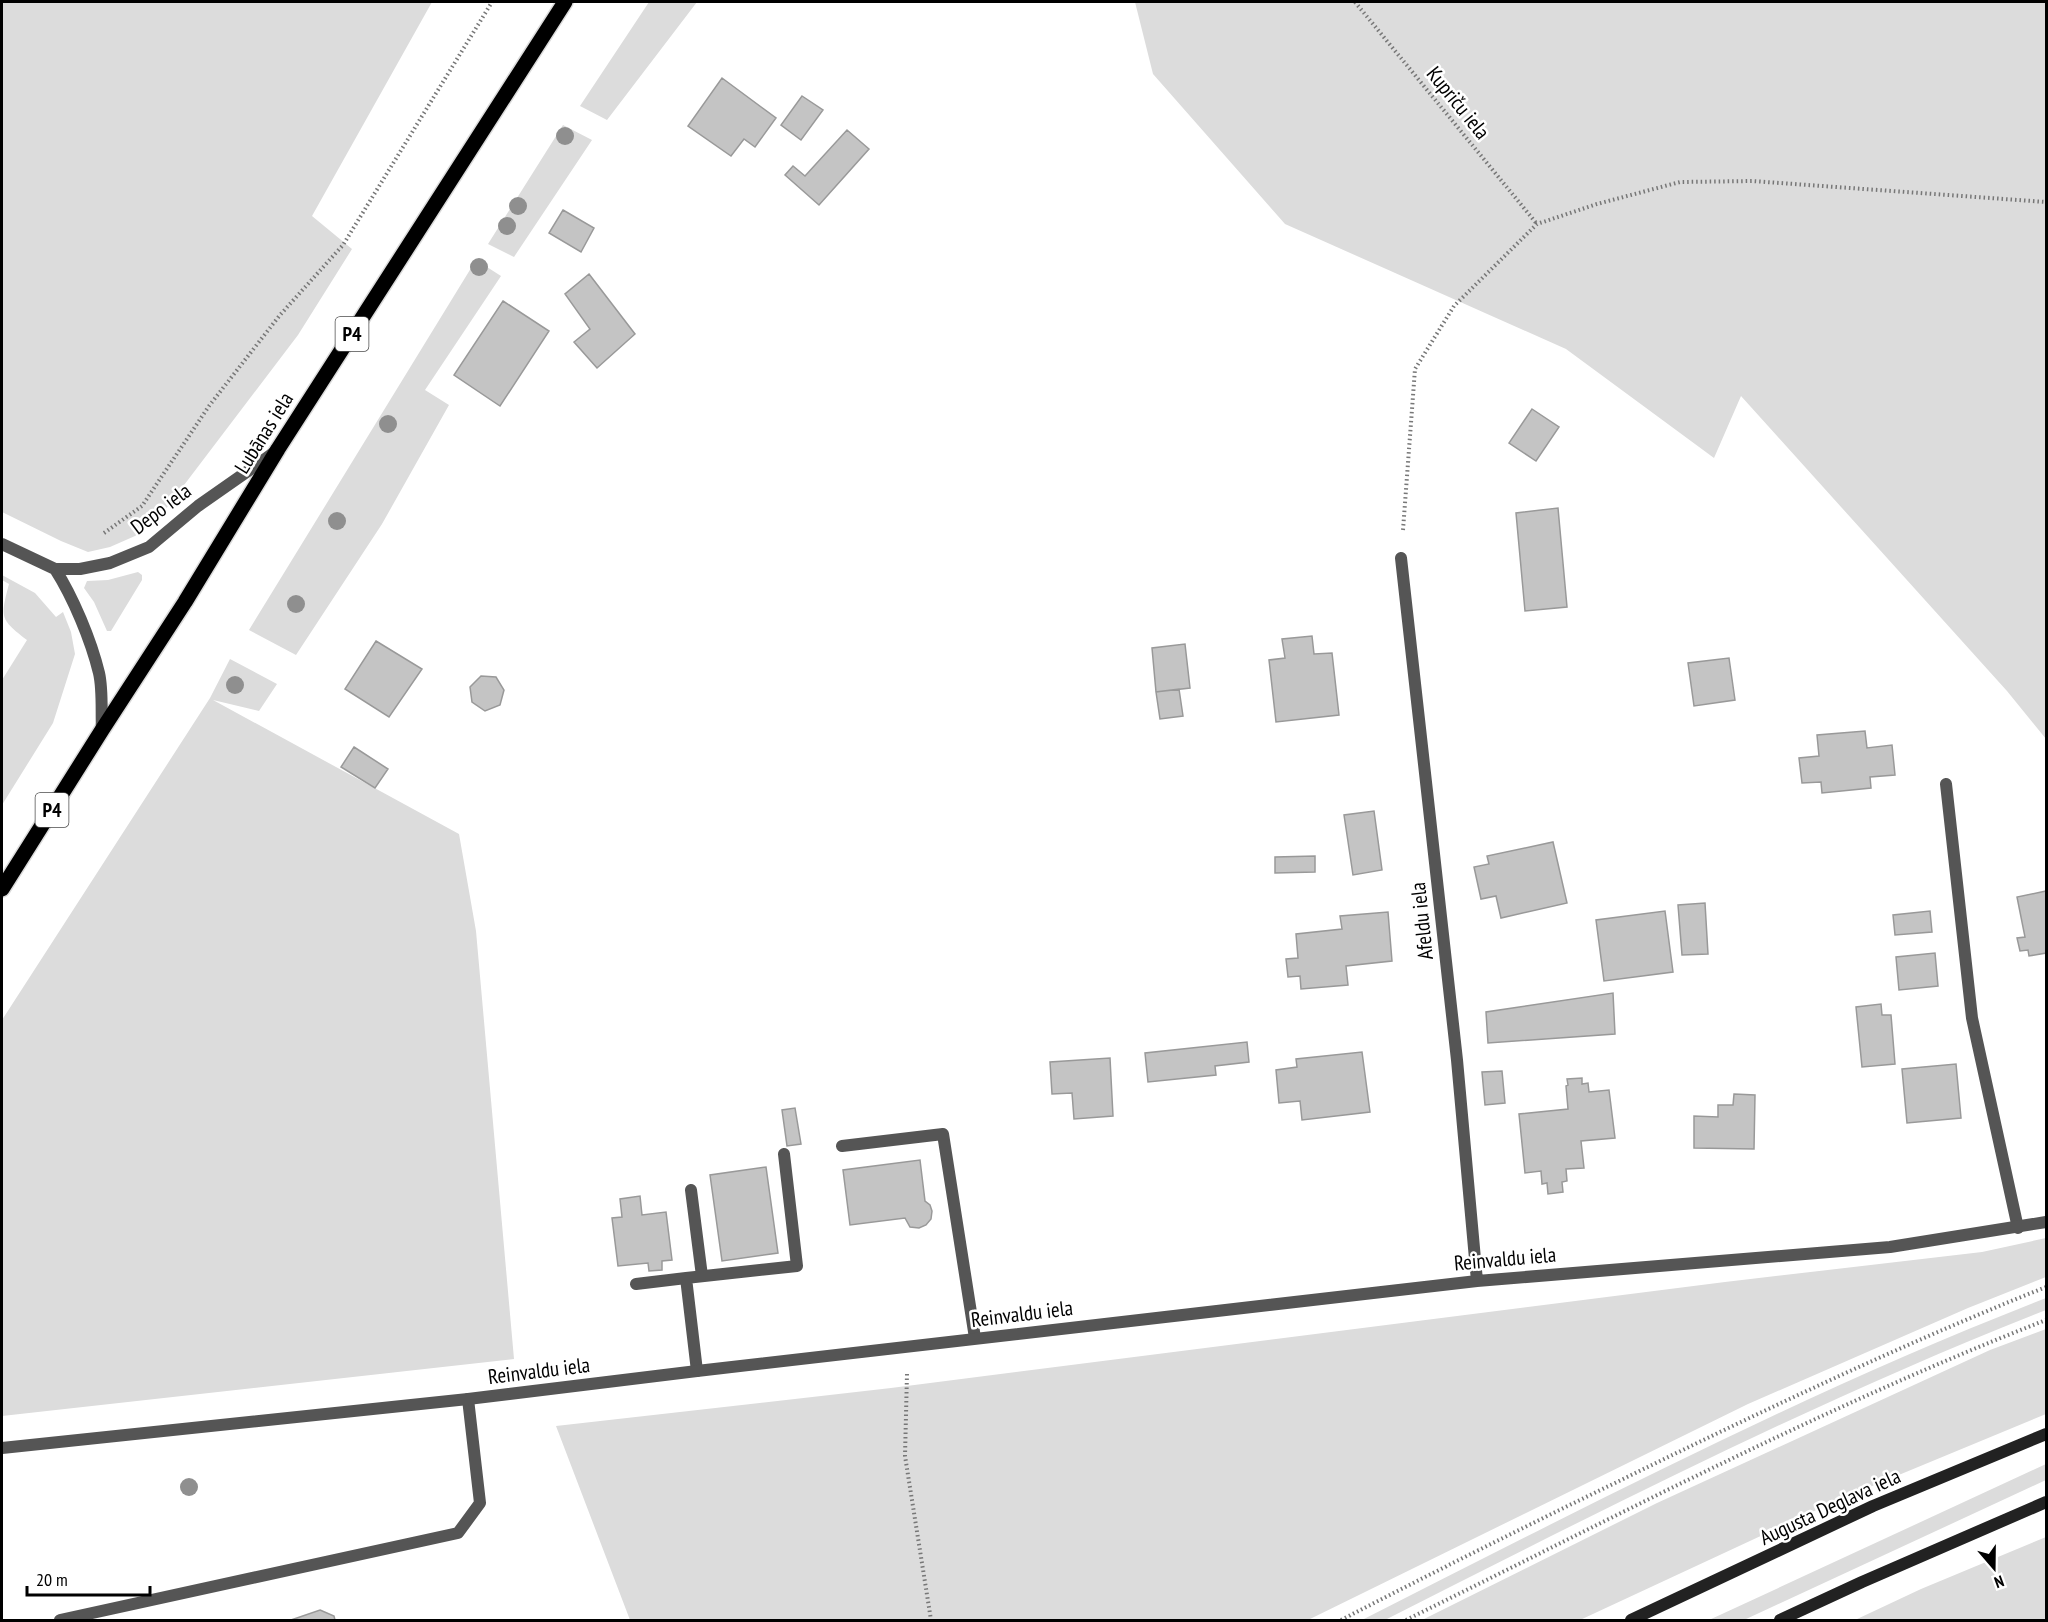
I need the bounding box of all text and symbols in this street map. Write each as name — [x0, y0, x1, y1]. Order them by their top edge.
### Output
street label: Kupriču iela — [1421, 61, 1496, 145]
road number: P4 — [336, 317, 368, 351]
street label: Lubānas iela — [228, 387, 299, 478]
street label: Depo iela — [125, 477, 196, 540]
road number: P4 — [36, 793, 68, 827]
street label: Afeldu iela — [1404, 881, 1439, 961]
street label: Reinvaldu iela — [1453, 1241, 1557, 1276]
street label: Reinvaldu iela — [970, 1294, 1074, 1333]
street label: Reinvaldu iela — [487, 1351, 591, 1390]
street label: Augusta Deglava iela — [1755, 1462, 1905, 1551]
north arrow — [1964, 1538, 2024, 1598]
scale bar — [27, 1559, 150, 1597]
text: 20 m — [36, 1568, 68, 1591]
text: N — [1992, 1571, 2007, 1593]

